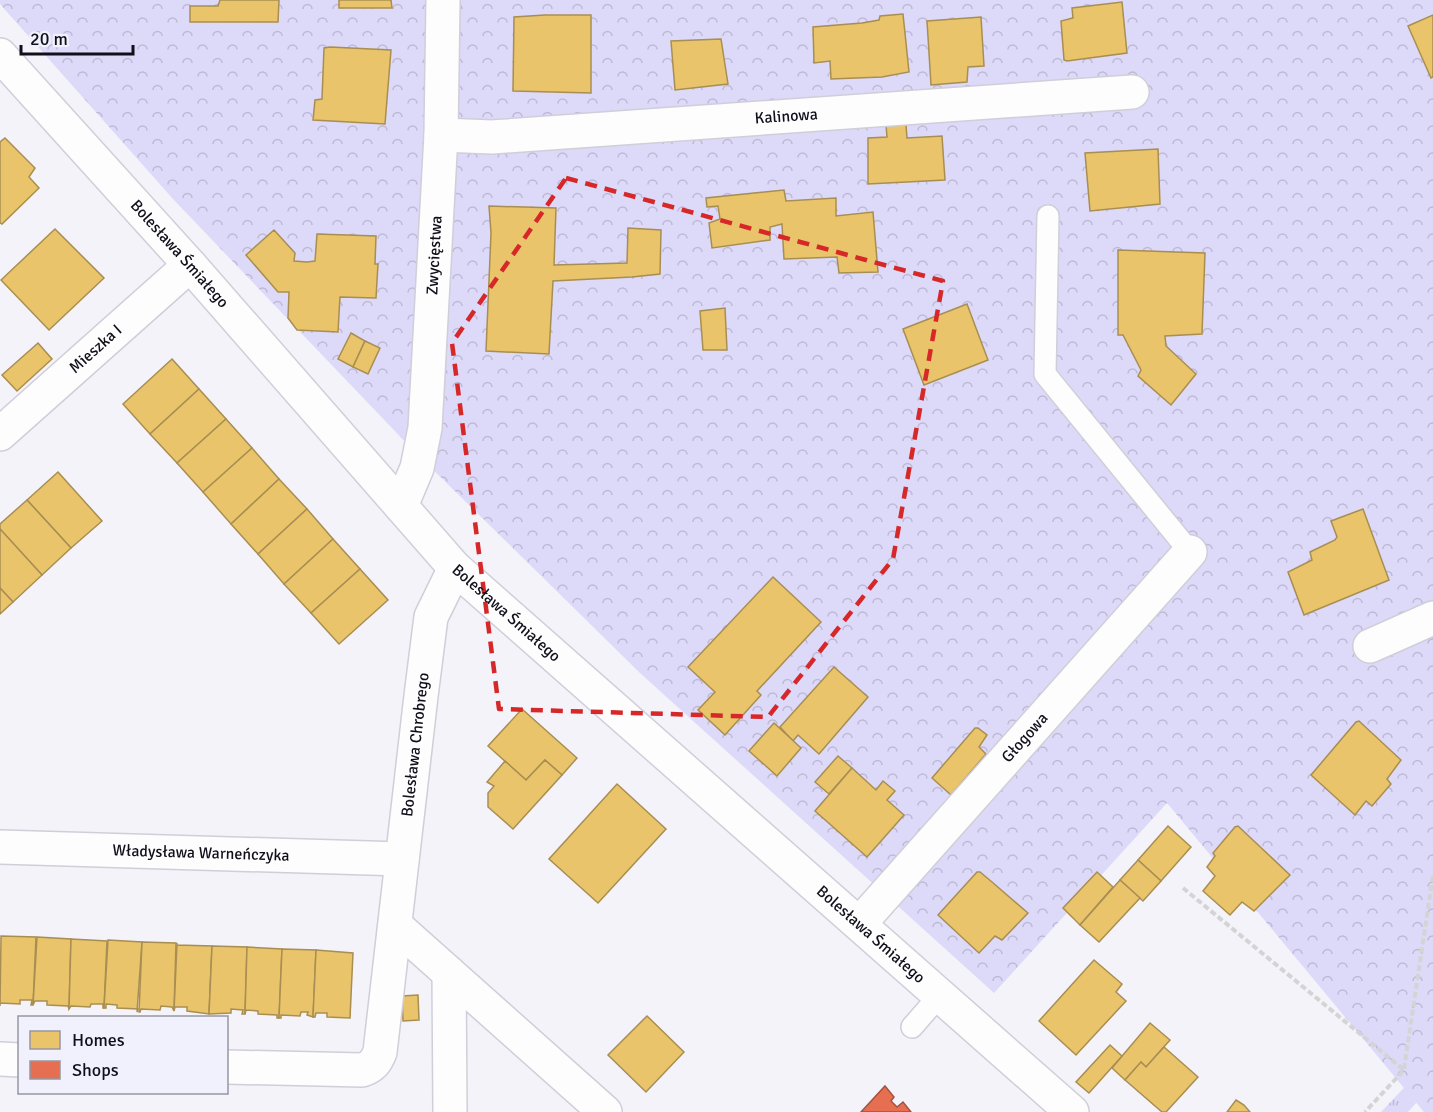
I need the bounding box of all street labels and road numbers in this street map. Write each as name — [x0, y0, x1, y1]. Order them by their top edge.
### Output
street label: Kalinowa — [754, 104, 818, 128]
street label: Bolesława Śmiałego — [126, 196, 233, 312]
street label: Zwycięstwa — [422, 215, 447, 296]
street label: Mieszka I — [65, 320, 126, 378]
street label: Bolesława Śmiałego — [448, 560, 565, 666]
street label: Bolesława Chrobrego — [397, 671, 434, 818]
street label: Głogowa — [997, 709, 1052, 767]
street label: Władysława Warneńczyka — [112, 840, 290, 866]
street label: Bolesława Śmiałego — [812, 881, 929, 988]

